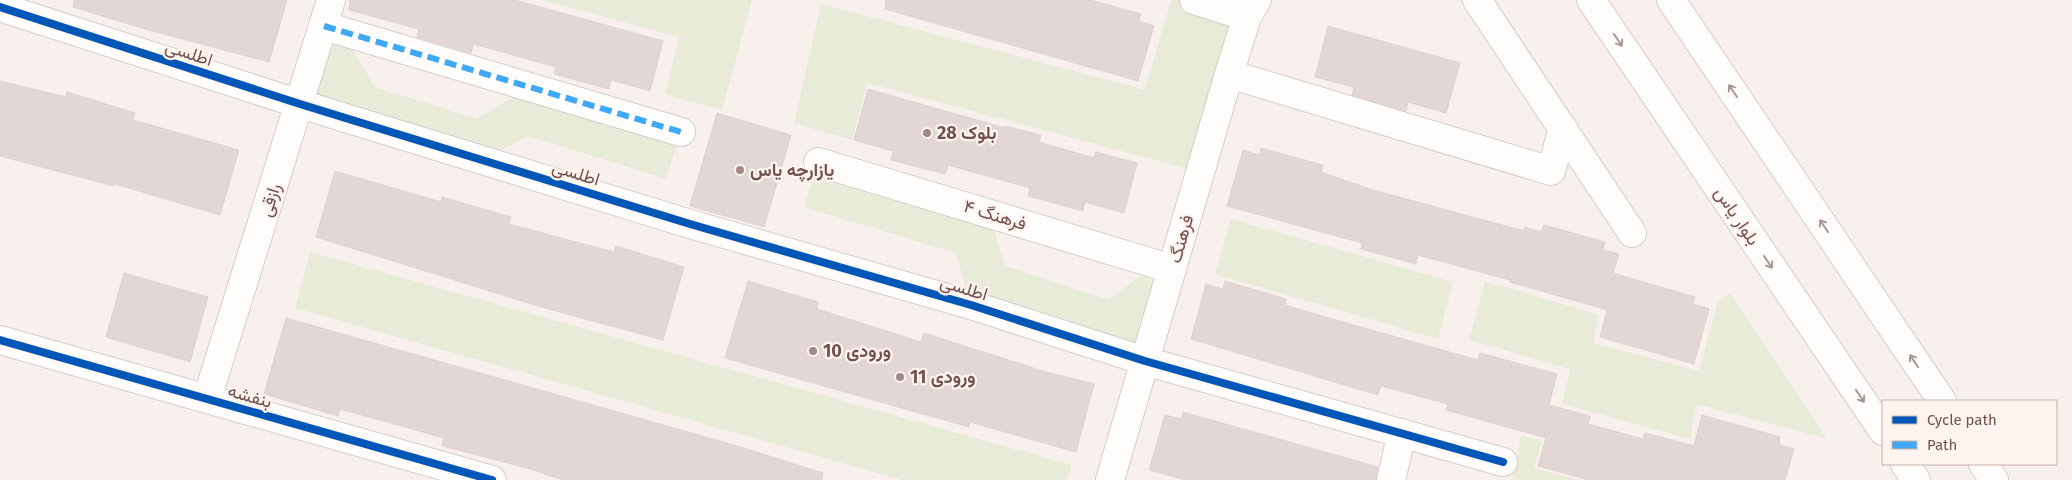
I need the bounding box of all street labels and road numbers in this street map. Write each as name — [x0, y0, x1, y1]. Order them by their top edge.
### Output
street label: اطلسی — [163, 35, 215, 71]
street label: اطلسی — [550, 155, 602, 191]
street label: رازقی — [255, 181, 285, 219]
street label: بلوار یاس — [1710, 183, 1764, 249]
street label: فرهنگ ۴ — [961, 195, 1029, 235]
street label: فرهنگ — [1164, 212, 1198, 266]
street label: اطلسی — [938, 270, 990, 306]
street label: بنفشه — [225, 379, 275, 413]

